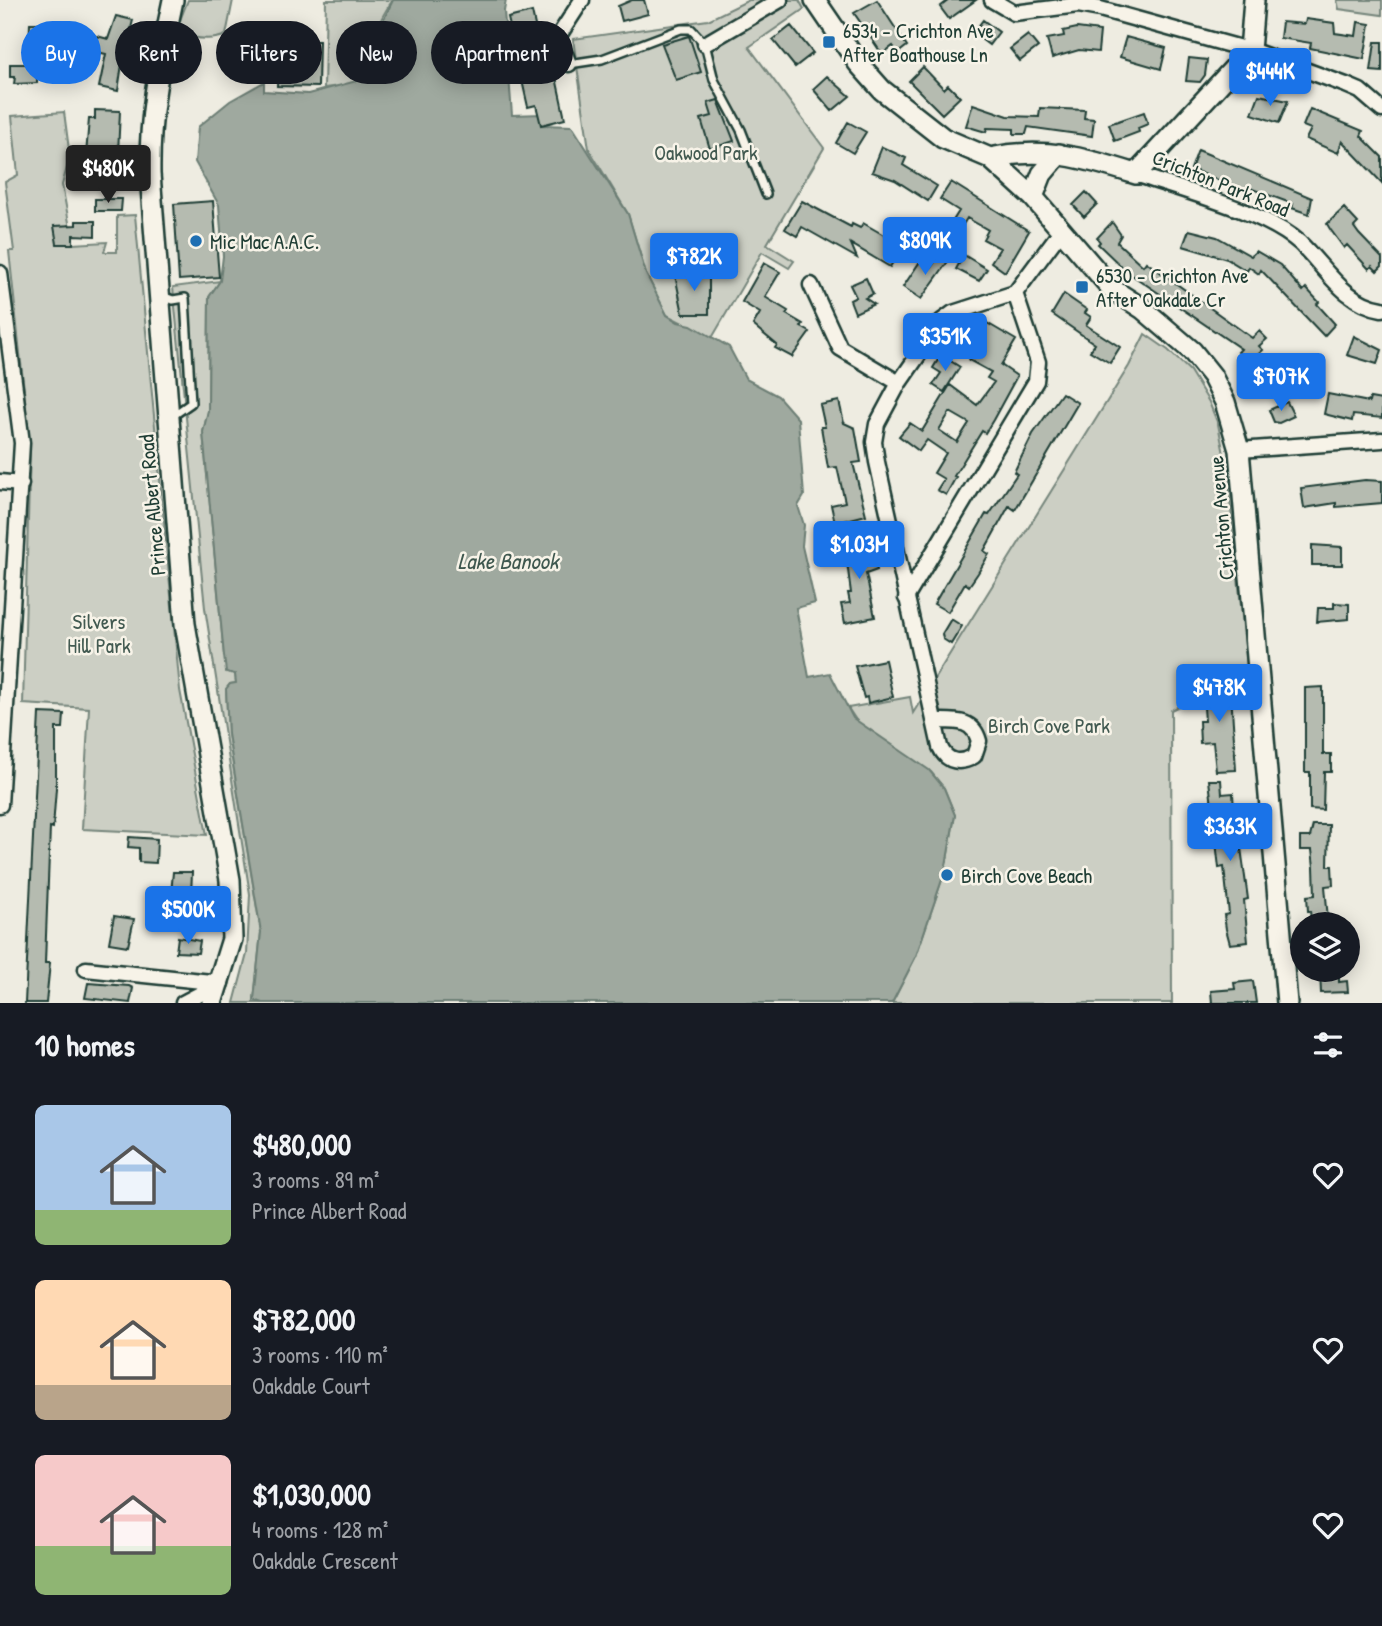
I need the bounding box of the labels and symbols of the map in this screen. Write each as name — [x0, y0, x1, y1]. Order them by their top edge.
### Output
place label: 6534 - Crichton Ave After Boathouse Ln — [843, 16, 994, 69]
marker: 6534 - Crichton Ave After Boathouse Ln — [821, 34, 837, 50]
pin: $444K — [1221, 48, 1319, 108]
park label: Oakwood Park — [654, 138, 758, 167]
street label: Crichton Park Road — [1148, 142, 1294, 224]
pin: $480K — [59, 146, 157, 205]
pin: $809K — [876, 218, 974, 277]
place label: Mic Mac A.A.C. — [210, 227, 319, 256]
marker: Mic Mac A.A.C. — [188, 233, 204, 249]
pin: $782K — [645, 233, 743, 293]
place label: 6530 - Crichton Ave After Oakdale Cr — [1096, 261, 1249, 314]
marker: 6530 - Crichton Ave After Oakdale Cr — [1074, 279, 1090, 295]
pin: $351K — [896, 314, 994, 373]
pin: $707K — [1232, 354, 1330, 413]
street label: Prince Albert Road — [131, 433, 173, 577]
street label: Crichton Avenue — [1201, 455, 1241, 581]
pin: $1.03M — [802, 522, 916, 581]
water label: Lake Banook — [458, 545, 561, 576]
park label: Silvers Hill Park — [67, 607, 131, 660]
pin: $478K — [1170, 664, 1268, 724]
park label: Birch Cove Park — [988, 711, 1110, 740]
pin: $363K — [1181, 804, 1279, 863]
place label: Birch Cove Beach — [961, 861, 1092, 890]
marker: Birch Cove Beach — [939, 867, 955, 883]
pin: $500K — [139, 886, 237, 946]

